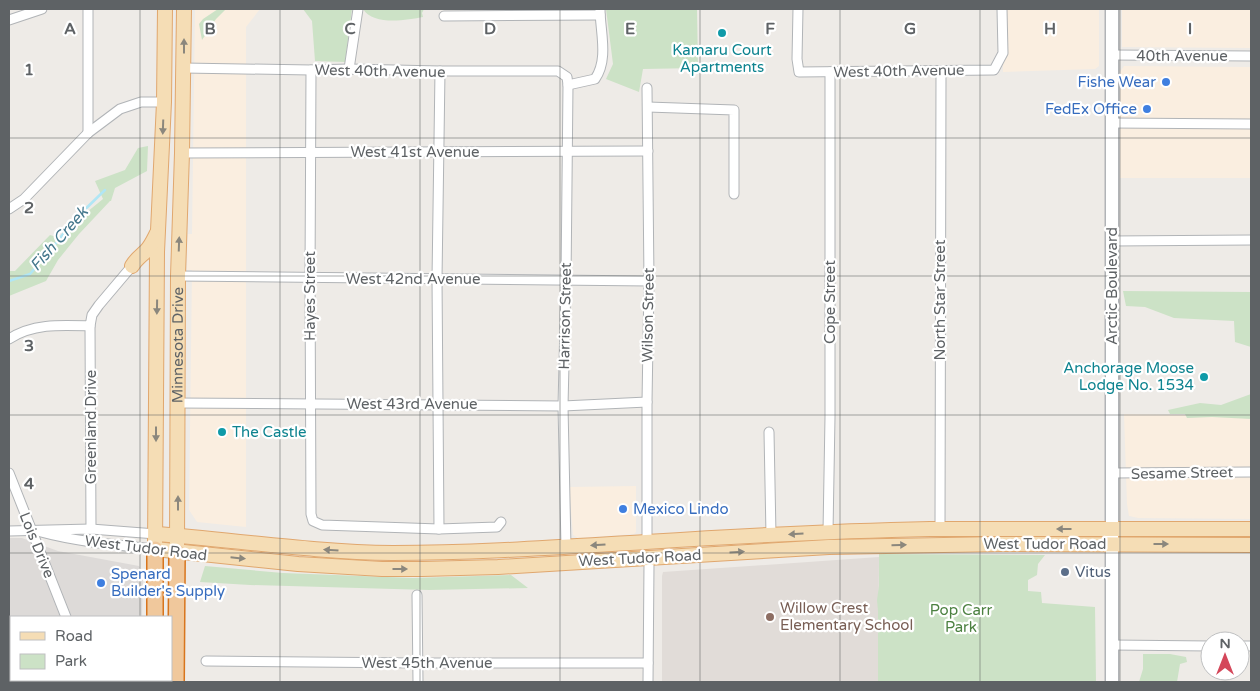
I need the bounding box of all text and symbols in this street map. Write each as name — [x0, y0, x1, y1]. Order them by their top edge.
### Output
text: A — [64, 19, 76, 39]
text: B — [204, 19, 216, 39]
text: C — [344, 19, 356, 39]
text: D — [484, 19, 496, 39]
text: E — [625, 19, 635, 39]
text: F — [765, 19, 775, 39]
text: G — [904, 19, 916, 39]
text: H — [1044, 19, 1056, 39]
text: I — [1188, 19, 1192, 39]
marker: Kamaru Court Apartments — [716, 27, 728, 39]
one-way arrow — [180, 38, 188, 54]
place label: Kamaru Court Apartments — [672, 41, 772, 76]
street label: 40th Avenue — [1136, 47, 1228, 65]
text: 1 — [24, 60, 34, 80]
street label: West 40th Avenue — [314, 61, 446, 81]
street label: West 40th Avenue — [833, 61, 965, 81]
place label: Fishe Wear — [1077, 73, 1156, 91]
marker: Fishe Wear — [1160, 76, 1172, 88]
place label: FedEx Office — [1045, 100, 1137, 118]
marker: FedEx Office — [1141, 103, 1153, 115]
one-way arrow — [159, 120, 167, 136]
street label: West 41st Avenue — [350, 143, 480, 161]
text: 2 — [24, 198, 34, 218]
water label: Fish Creek — [26, 202, 93, 275]
street label: Arctic Boulevard — [1103, 227, 1121, 345]
one-way arrow — [175, 236, 183, 252]
street label: North Star Street — [931, 239, 949, 361]
street label: Hayes Street — [301, 251, 319, 341]
street label: Cope Street — [821, 260, 839, 344]
street label: Harrison Street — [555, 262, 575, 370]
street label: Wilson Street — [638, 267, 658, 363]
street label: West 42nd Avenue — [346, 270, 480, 288]
street label: Minnesota Drive — [169, 287, 187, 403]
one-way arrow — [152, 300, 160, 316]
text: 3 — [24, 336, 34, 356]
place label: Anchorage Moose Lodge No. 1534 — [1063, 359, 1194, 394]
street label: Greenland Drive — [82, 370, 100, 484]
marker: Anchorage Moose Lodge No. 1534 — [1198, 371, 1210, 383]
street label: West 43rd Avenue — [346, 395, 478, 413]
place label: The Castle — [232, 423, 307, 441]
one-way arrow — [152, 426, 160, 442]
marker: The Castle — [216, 426, 228, 438]
street label: Sesame Street — [1131, 463, 1234, 483]
text: 4 — [24, 474, 34, 494]
one-way arrow — [174, 495, 182, 511]
place label: Mexico Lindo — [633, 500, 729, 518]
marker: Mexico Lindo — [617, 503, 629, 515]
street label: Lois Drive — [16, 509, 58, 581]
one-way arrow — [1055, 525, 1071, 533]
one-way arrow — [788, 530, 804, 538]
street label: West Tudor Road — [84, 532, 208, 564]
street label: West Tudor Road — [983, 535, 1107, 553]
one-way arrow — [1153, 540, 1169, 548]
one-way arrow — [590, 541, 606, 549]
one-way arrow — [892, 541, 908, 549]
one-way arrow — [323, 546, 339, 554]
street label: West Tudor Road — [578, 546, 702, 570]
one-way arrow — [729, 547, 745, 555]
one-way arrow — [230, 554, 246, 562]
place label: Vitus — [1075, 563, 1111, 581]
place label: Spenard Builder's Supply — [111, 565, 225, 600]
one-way arrow — [392, 565, 408, 573]
marker: Vitus — [1059, 566, 1071, 578]
marker: Spenard Builder's Supply — [95, 577, 107, 589]
place label: Willow Crest Elementary School — [780, 599, 913, 634]
park label: Pop Carr Park — [930, 601, 993, 636]
marker: Willow Crest Elementary School — [764, 611, 776, 623]
legend — [10, 616, 172, 681]
text: Road — [55, 627, 93, 645]
north arrow — [1200, 631, 1250, 681]
text: N — [1219, 635, 1231, 652]
text: Park — [55, 652, 87, 670]
street label: West 45th Avenue — [361, 654, 493, 672]

